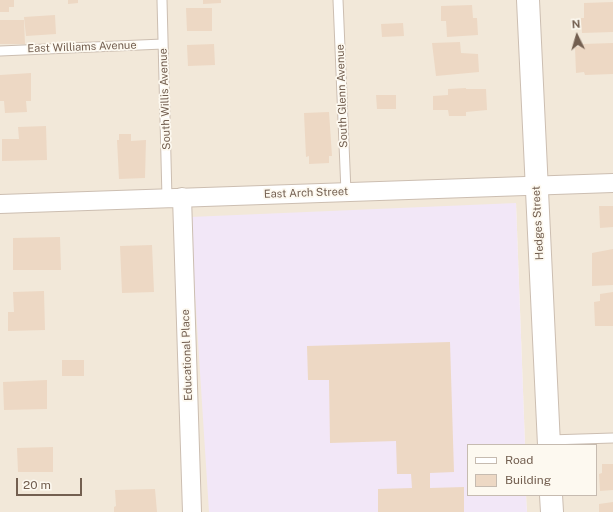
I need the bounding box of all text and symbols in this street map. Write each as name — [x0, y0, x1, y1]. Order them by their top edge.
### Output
north arrow — [557, 16, 597, 56]
text: N — [571, 18, 581, 30]
street label: East Williams Avenue — [27, 38, 137, 56]
street label: South Glenn Avenue — [334, 44, 350, 148]
street label: South Willis Avenue — [157, 48, 173, 150]
street label: East Arch Street — [264, 185, 348, 201]
street label: Hedges Street — [529, 186, 547, 260]
street label: Educational Place — [179, 309, 195, 401]
legend — [467, 444, 597, 496]
text: Road — [505, 453, 533, 467]
scale bar — [18, 470, 84, 496]
text: Building — [505, 473, 551, 487]
text: 20 m — [23, 478, 51, 492]

